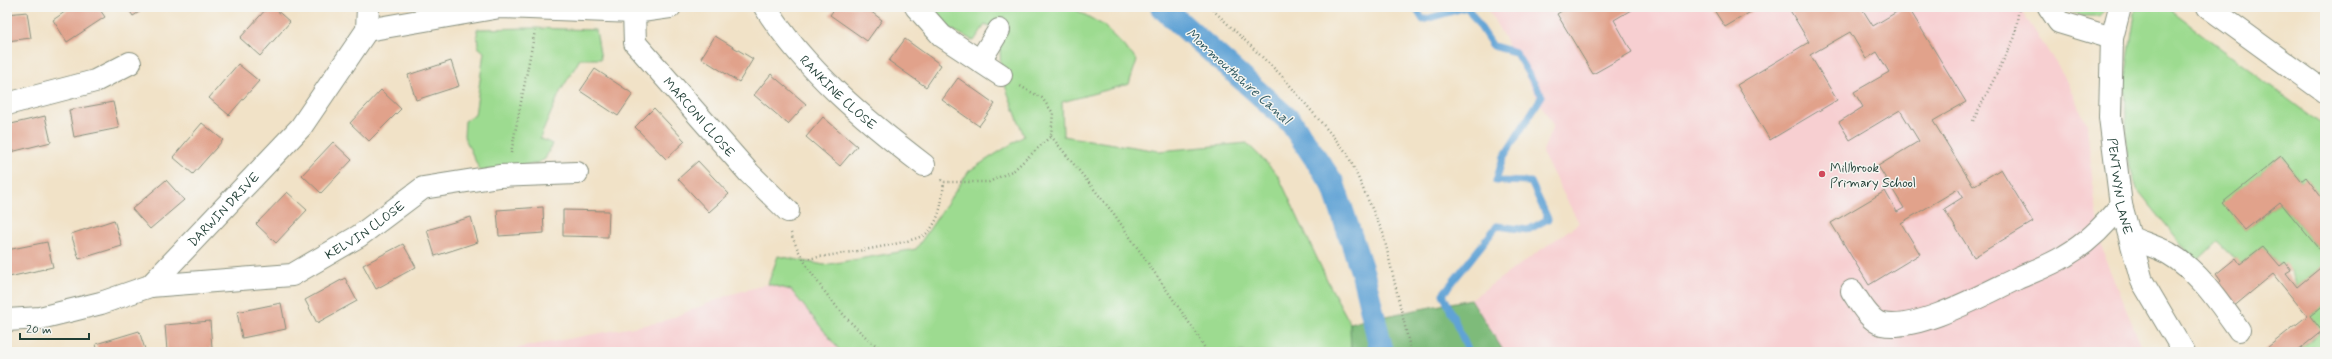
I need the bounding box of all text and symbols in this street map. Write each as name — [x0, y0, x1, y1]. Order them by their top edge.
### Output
water label: Monmouthshire Canal — [1182, 25, 1296, 130]
street label: RANKINE CLOSE — [795, 52, 880, 134]
street label: MARCONI CLOSE — [659, 74, 738, 161]
street label: PENTWYN LANE — [2103, 137, 2136, 237]
place label: Millbrook Primary School — [1830, 160, 1916, 192]
street label: DARWIN DRIVE — [185, 169, 264, 251]
marker: Millbrook Primary School — [1817, 169, 1827, 179]
street label: KELVIN CLOSE — [322, 198, 409, 264]
scale bar — [20, 315, 89, 341]
text: 20 m — [26, 322, 52, 338]

